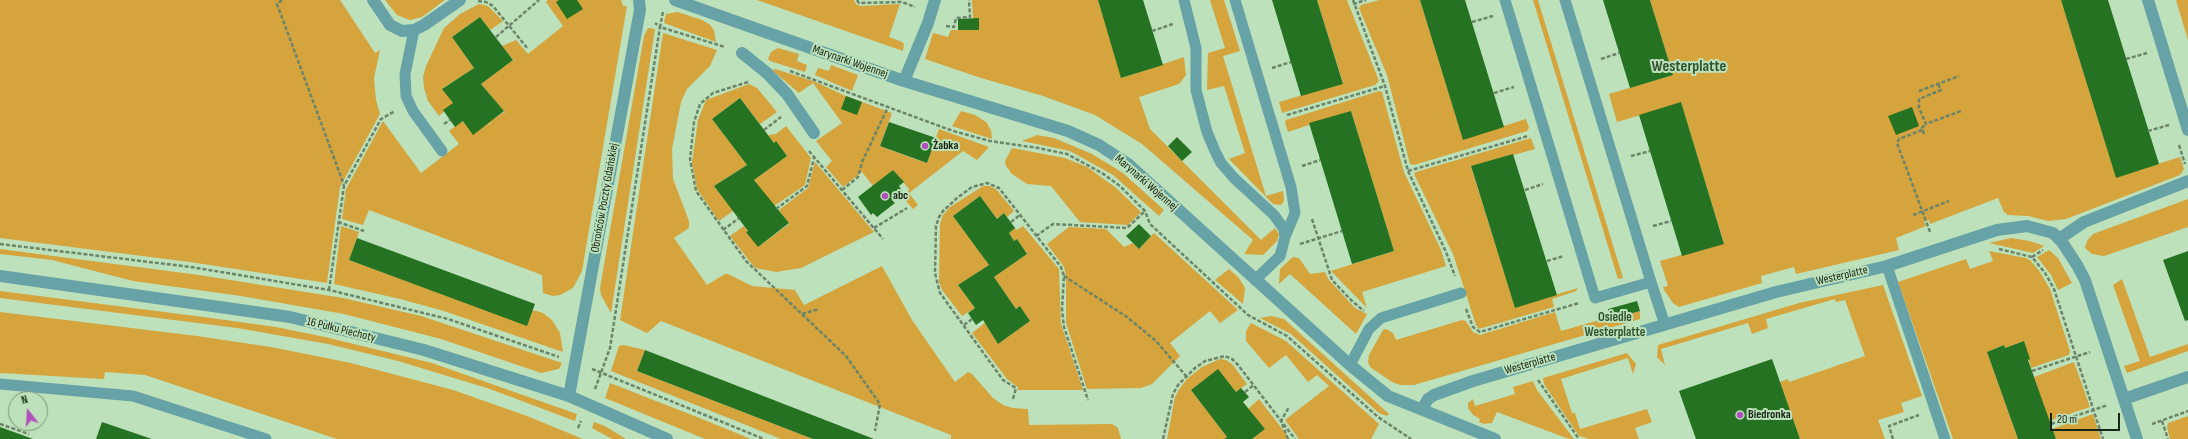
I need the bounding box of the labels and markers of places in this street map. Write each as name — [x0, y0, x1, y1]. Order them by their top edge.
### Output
place label: Żabka — [933, 139, 958, 153]
marker: Żabka — [920, 141, 930, 151]
place label: abc — [893, 189, 908, 203]
marker: abc — [880, 191, 890, 201]
place label: Biedronka — [1748, 408, 1791, 422]
marker: Biedronka — [1735, 410, 1745, 420]

